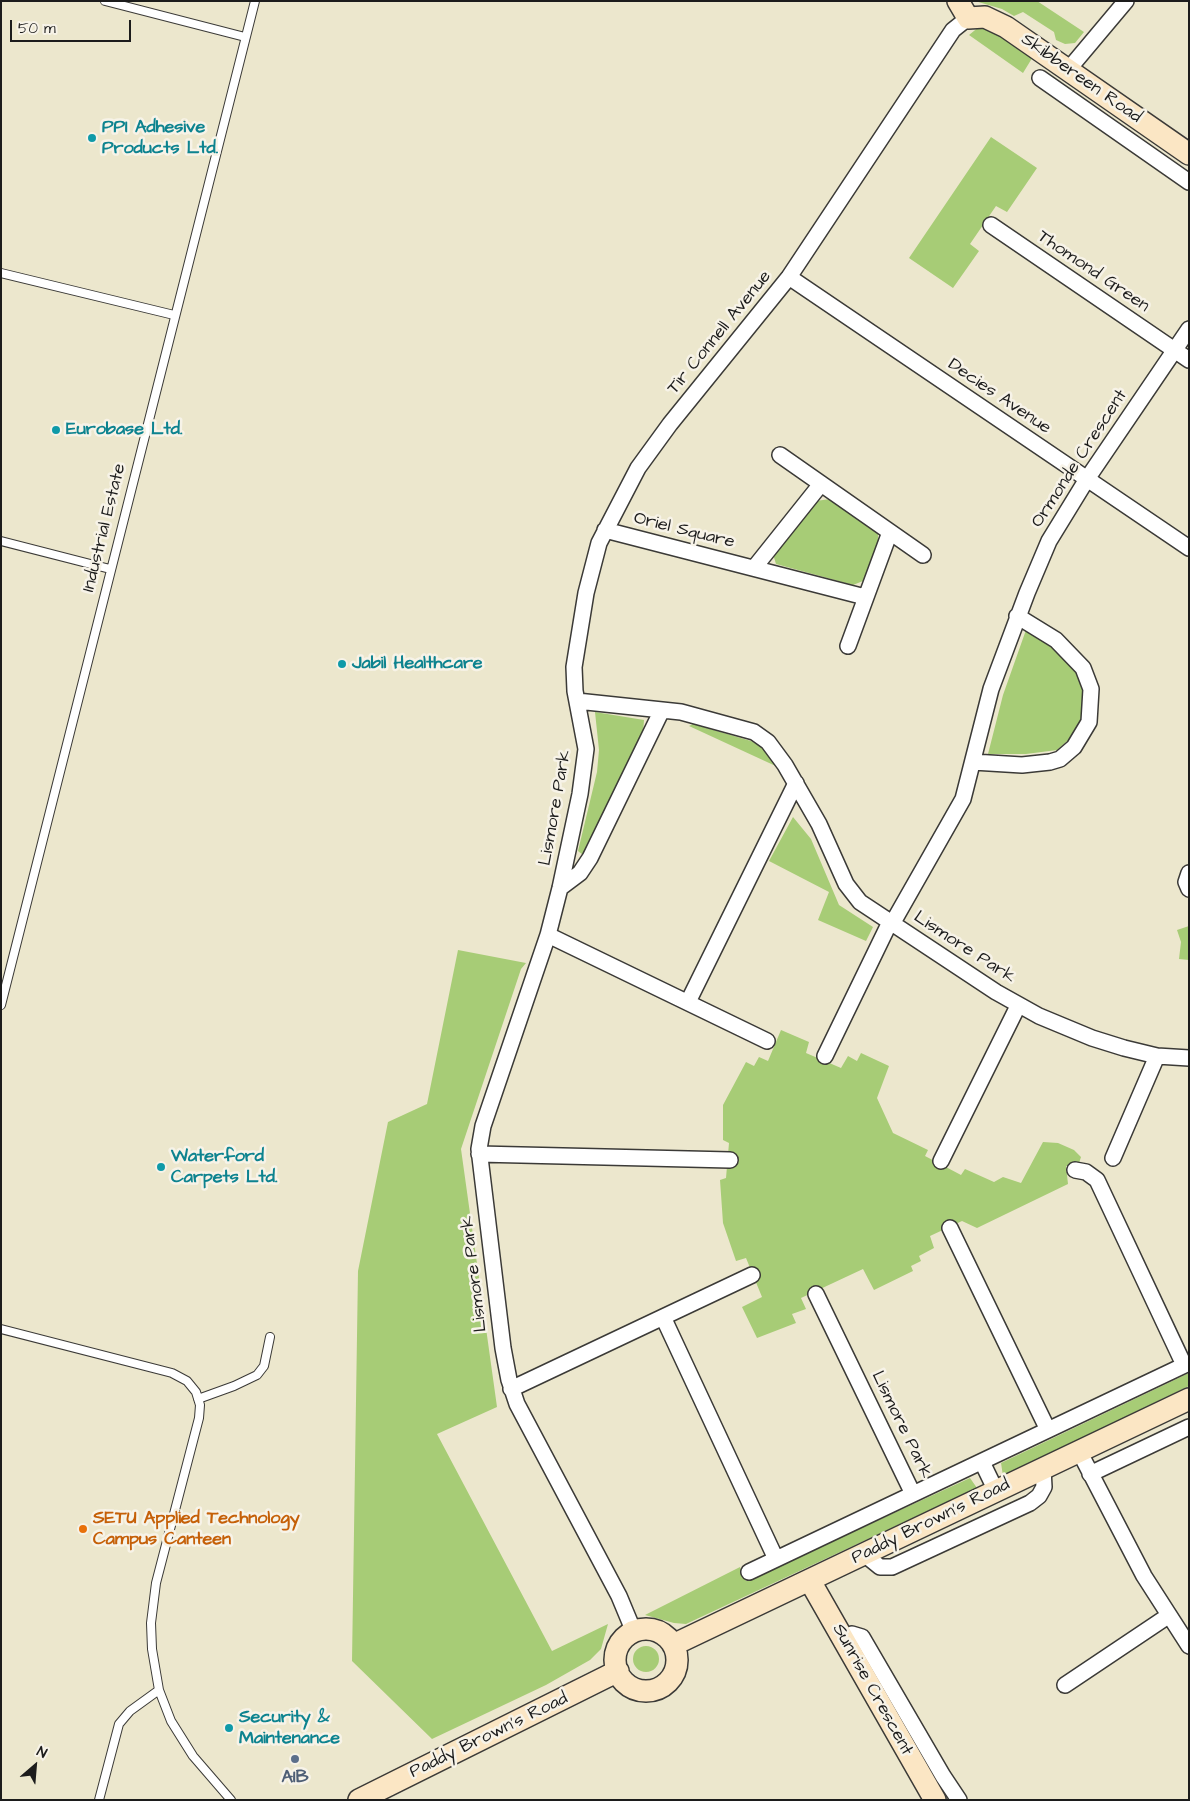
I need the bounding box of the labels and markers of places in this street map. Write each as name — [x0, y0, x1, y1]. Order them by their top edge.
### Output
place label: PPI Adhesive Products Ltd. — [102, 117, 218, 160]
marker: PPI Adhesive Products Ltd. — [86, 132, 98, 144]
place label: Eurobase Ltd. — [66, 419, 183, 441]
marker: Eurobase Ltd. — [50, 424, 62, 436]
place label: Jabil Healthcare — [352, 653, 483, 675]
marker: Jabil Healthcare — [336, 658, 348, 670]
place label: Waterford Carpets Ltd. — [171, 1146, 278, 1188]
marker: Waterford Carpets Ltd. — [155, 1161, 167, 1173]
place label: SETU Applied Technology Campus Canteen — [93, 1508, 300, 1550]
marker: SETU Applied Technology Campus Canteen — [77, 1523, 89, 1535]
place label: Security & Maintenance — [239, 1707, 340, 1750]
marker: Security & Maintenance — [223, 1722, 235, 1734]
marker: AIB — [289, 1753, 301, 1765]
place label: AIB — [281, 1767, 309, 1789]

